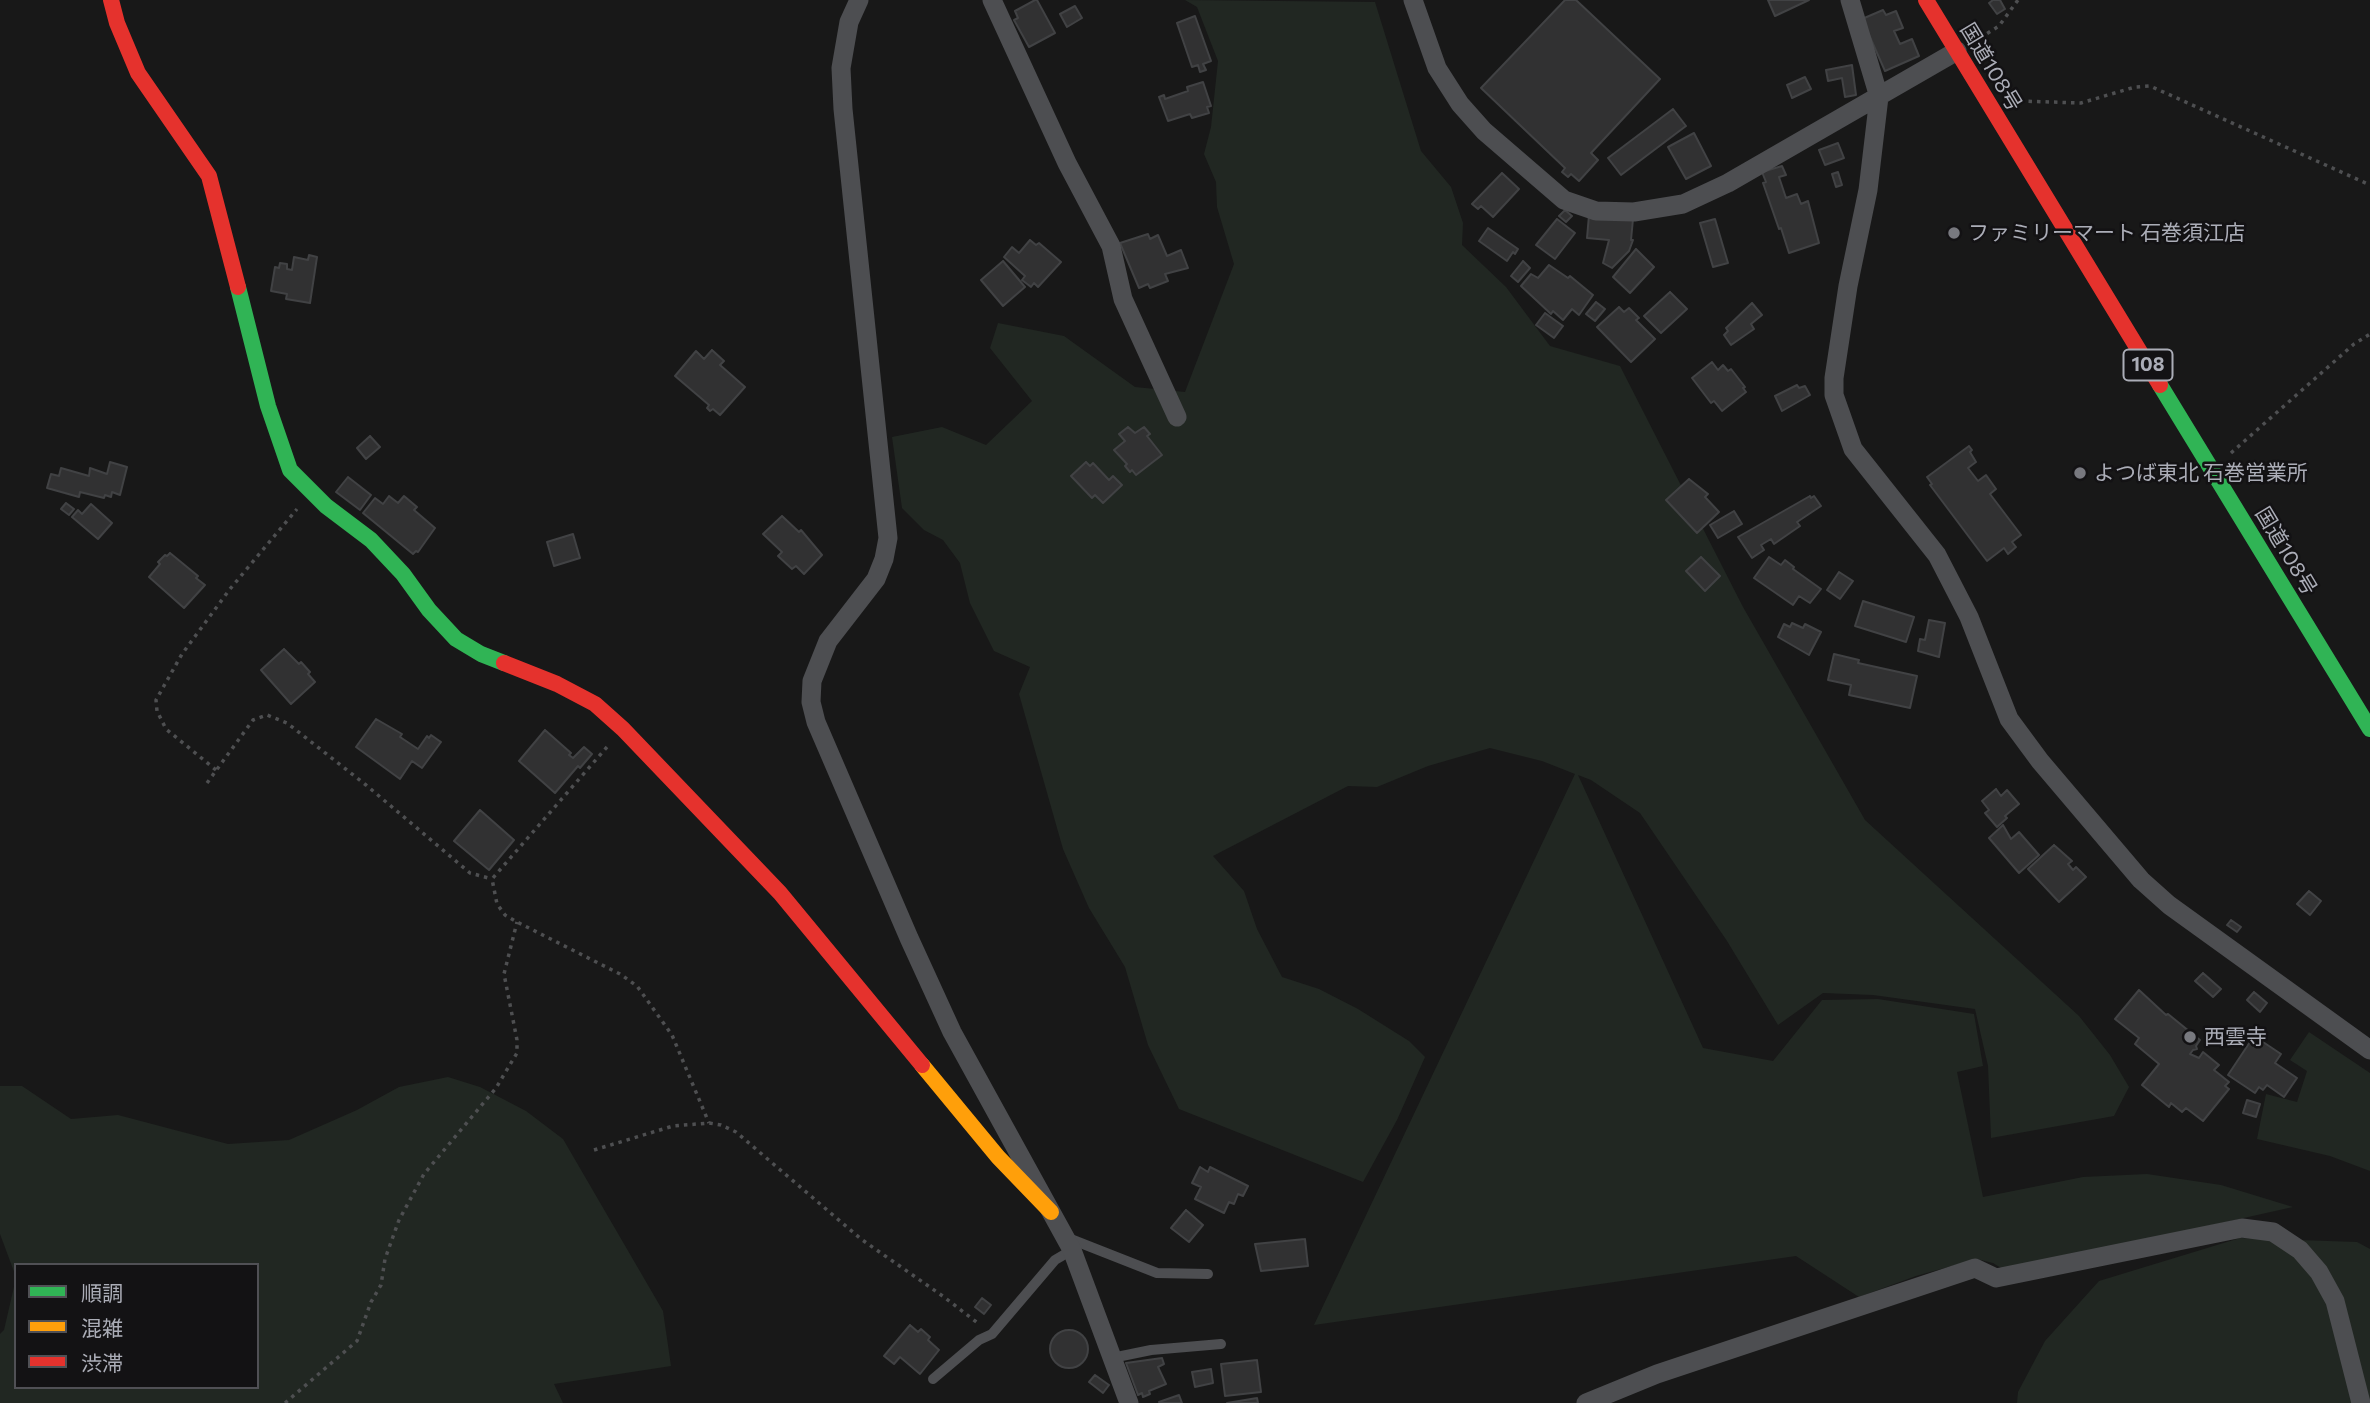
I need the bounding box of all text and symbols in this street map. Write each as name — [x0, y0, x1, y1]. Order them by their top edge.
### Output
street label: 国道108号 — [1955, 18, 2027, 116]
place label: ファミリーマート 石巻須江店 — [1968, 220, 2245, 246]
marker: ファミリーマート 石巻須江店 — [1946, 225, 1962, 241]
road number: 108 — [2124, 350, 2172, 380]
place label: よつば東北 石巻営業所 — [2094, 460, 2308, 486]
marker: よつば東北 石巻営業所 — [2072, 465, 2088, 481]
street label: 国道108号 — [2250, 502, 2322, 600]
place label: 西雲寺 — [2204, 1024, 2267, 1050]
marker: 西雲寺 — [2182, 1029, 2198, 1045]
legend — [14, 1263, 259, 1389]
text: 順調 — [81, 1280, 123, 1305]
text: 混雑 — [81, 1315, 123, 1340]
text: 渋滞 — [81, 1350, 123, 1375]

